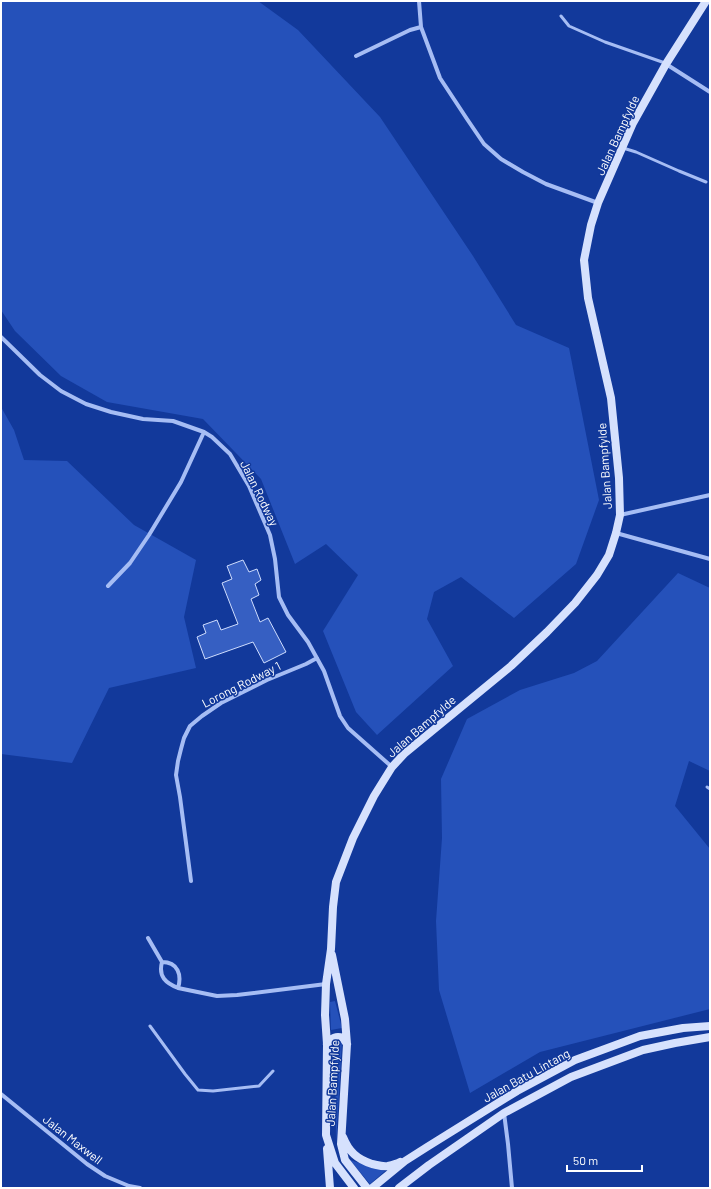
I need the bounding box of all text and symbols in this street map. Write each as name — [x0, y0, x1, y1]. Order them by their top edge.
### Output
street label: Jalan Bampfylde — [592, 93, 642, 177]
street label: Jalan Bampfylde — [594, 422, 614, 510]
street label: Jalan Rodway — [238, 458, 282, 529]
street label: Lorong Rodway 1 — [199, 658, 283, 710]
street label: Jalan Bampfylde — [384, 692, 458, 760]
street label: Jalan Bampfylde — [323, 1039, 341, 1127]
street label: Jalan Batu Lintang — [480, 1045, 572, 1105]
street label: Jalan Maxwell — [40, 1111, 106, 1167]
scale bar — [567, 1147, 642, 1173]
text: 50 m — [573, 1153, 598, 1167]

